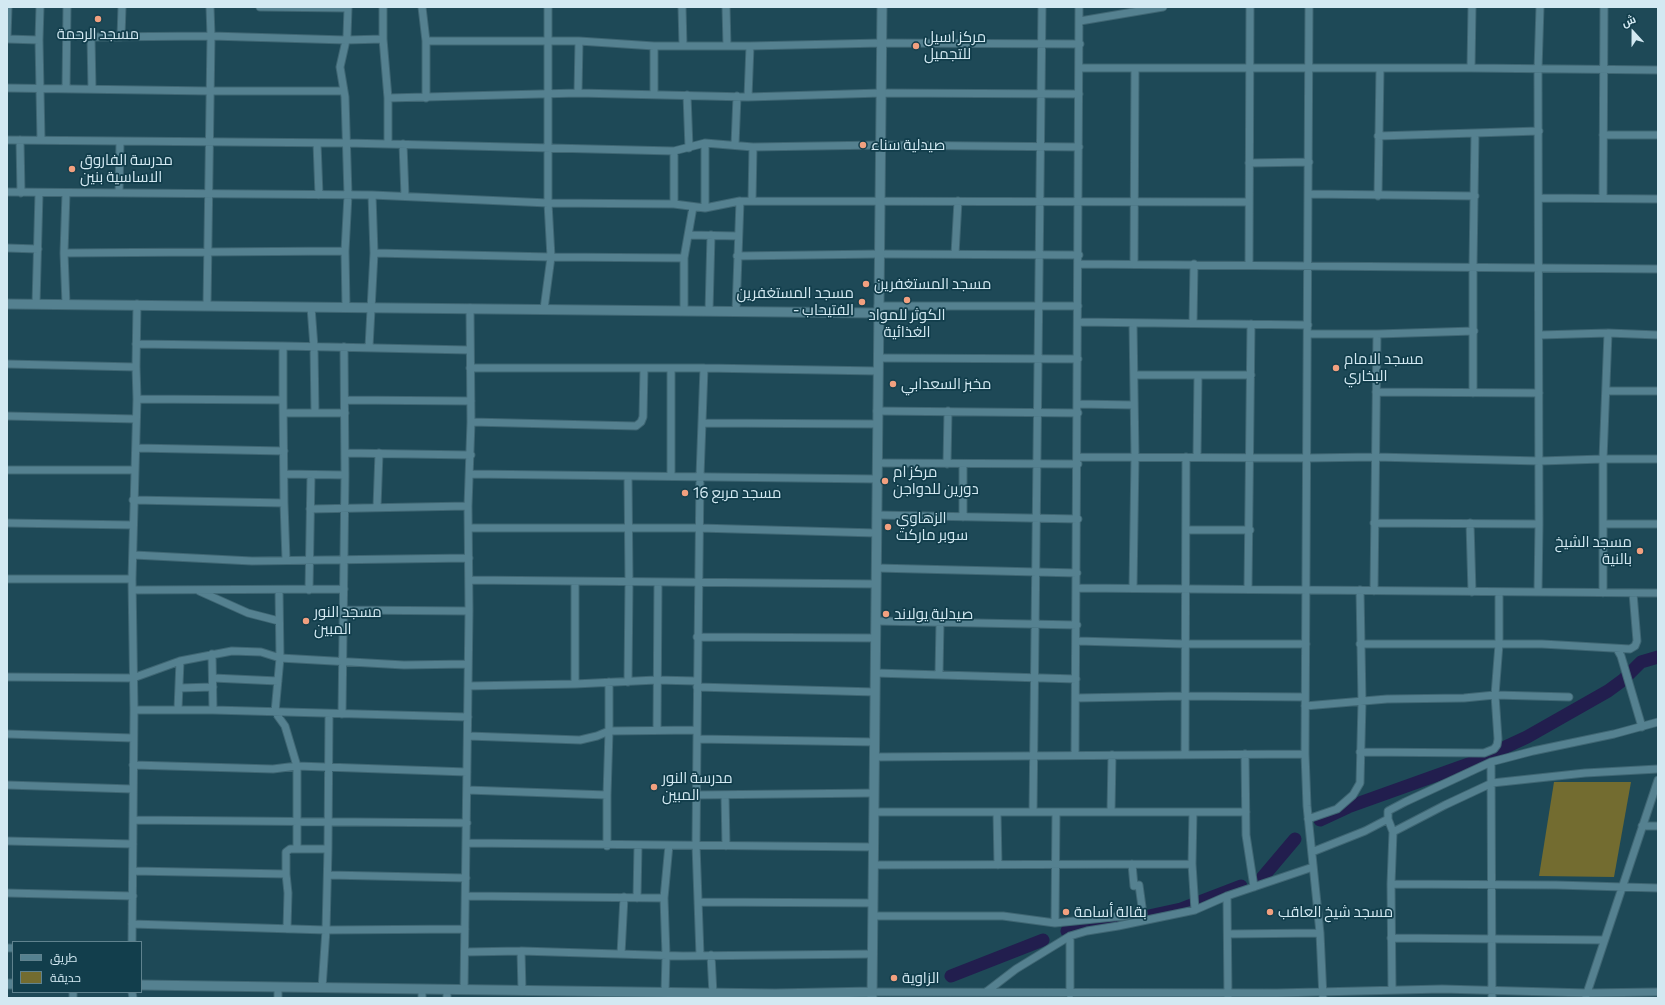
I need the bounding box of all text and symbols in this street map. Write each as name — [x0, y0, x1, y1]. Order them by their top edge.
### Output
north arrow — [1613, 12, 1653, 52]
text: ش — [1620, 12, 1637, 29]
marker: مسجد الرحمة — [93, 14, 103, 24]
place label: مسجد الرحمة — [57, 25, 139, 43]
place label: مركز اسيل للتجميل — [924, 28, 986, 63]
marker: مركز اسيل للتجميل — [911, 41, 921, 51]
place label: صيدلية سناء — [871, 136, 945, 154]
marker: صيدلية سناء — [858, 140, 868, 150]
place label: مدرسة الفاروق الاساسية بنين — [80, 151, 173, 186]
marker: مدرسة الفاروق الاساسية بنين — [67, 164, 77, 174]
place label: مسجد المستغفرين — [874, 275, 991, 293]
marker: مسجد المستغفرين — [861, 279, 871, 289]
place label: مسجد المستغفرين - الفتيحاب — [737, 284, 854, 319]
marker: الكوثر للمواد الغذائية — [902, 295, 912, 305]
marker: مسجد المستغفرين - الفتيحاب — [857, 297, 867, 307]
place label: الكوثر للمواد الغذائية — [869, 306, 945, 341]
place label: مسجد الامام البخاري — [1344, 350, 1424, 385]
marker: مسجد الامام البخاري — [1331, 363, 1341, 373]
place label: مخبز السعدابي — [901, 375, 991, 393]
marker: مخبز السعدابي — [888, 379, 898, 389]
place label: مركز ام دورين للدواجن — [893, 463, 979, 498]
marker: مركز ام دورين للدواجن — [880, 476, 890, 486]
place label: مسجد مربع 16 — [693, 484, 781, 502]
marker: مسجد مربع 16 — [680, 488, 690, 498]
place label: الزهاوي سوبر ماركت — [896, 509, 968, 544]
marker: الزهاوي سوبر ماركت — [883, 522, 893, 532]
place label: مسجد الشيخ بالنية — [1555, 533, 1632, 568]
marker: مسجد الشيخ بالنية — [1635, 546, 1645, 556]
place label: مسجد النور المبين — [314, 603, 382, 638]
place label: صيدلية يولاند — [894, 605, 973, 623]
marker: صيدلية يولاند — [881, 609, 891, 619]
marker: مسجد النور المبين — [301, 616, 311, 626]
place label: مدرسة النور المبين — [662, 769, 733, 804]
marker: مدرسة النور المبين — [649, 782, 659, 792]
place label: بقالة أسامة — [1074, 903, 1147, 921]
place label: مسجد شيخ العاقب — [1278, 903, 1393, 921]
marker: بقالة أسامة — [1061, 907, 1071, 917]
marker: مسجد شيخ العاقب — [1265, 907, 1275, 917]
legend — [12, 941, 142, 993]
text: طريق — [50, 950, 77, 964]
place label: الزاوية — [902, 969, 940, 987]
text: حديقة — [50, 970, 81, 984]
marker: الزاوية — [889, 973, 899, 983]

